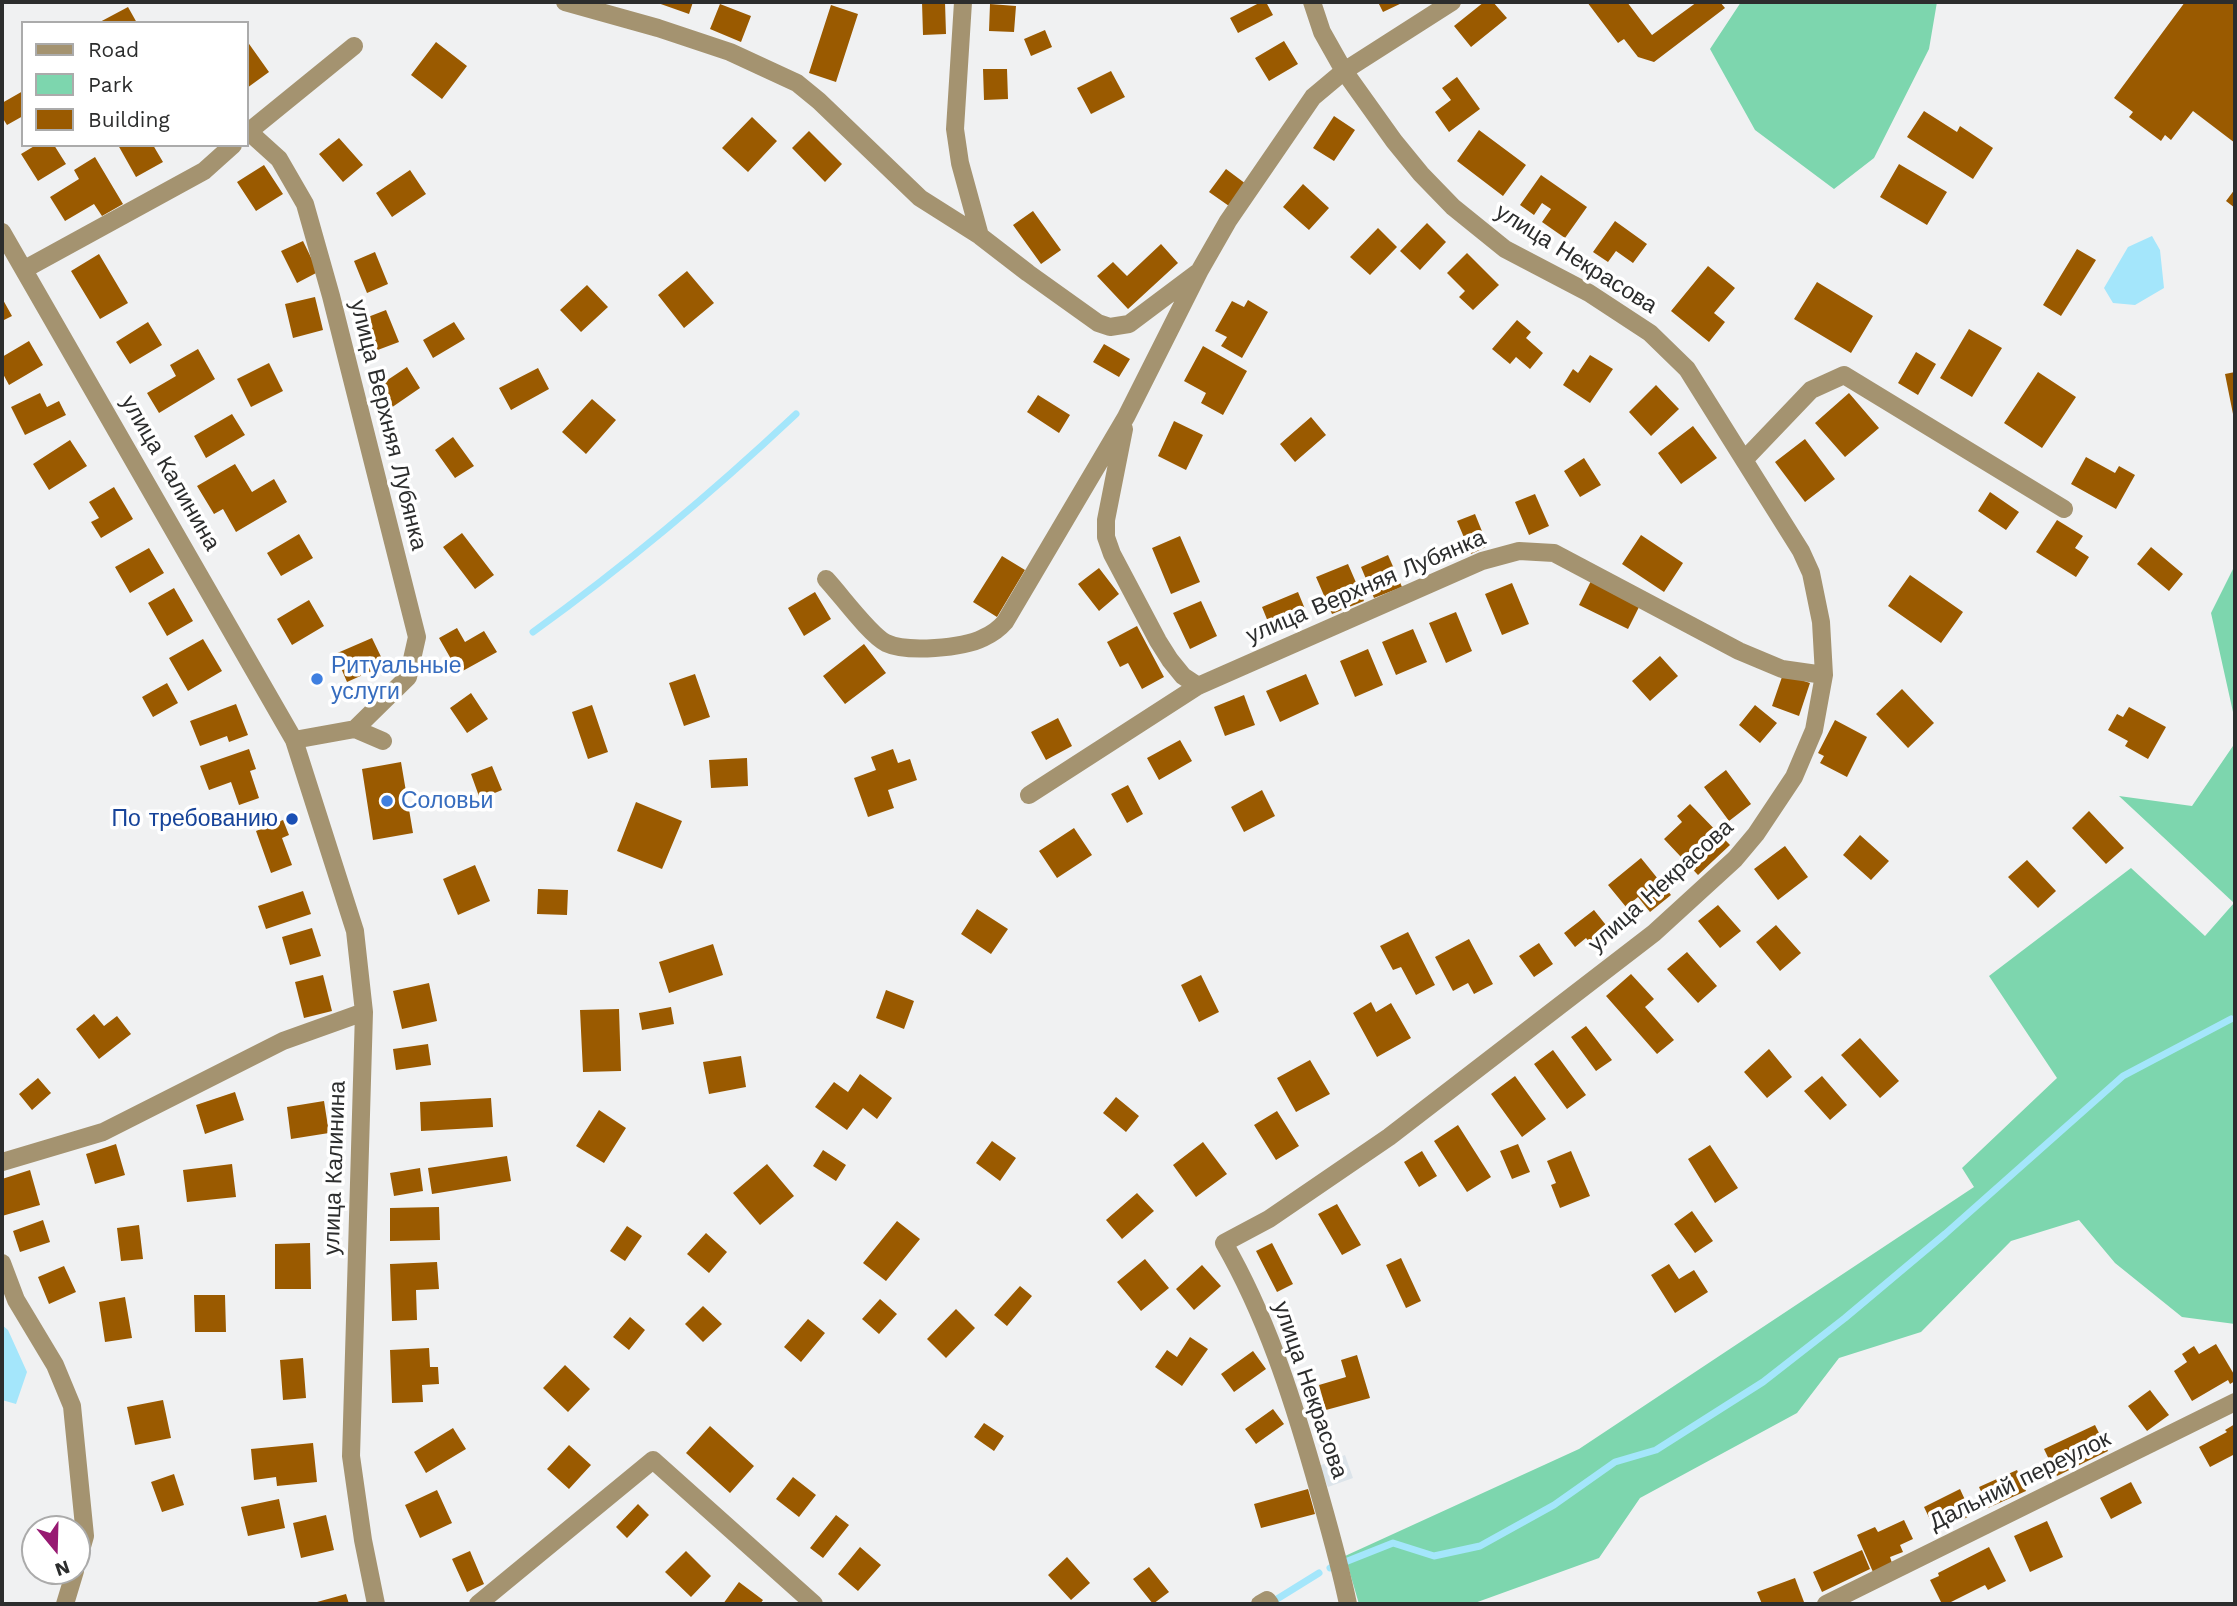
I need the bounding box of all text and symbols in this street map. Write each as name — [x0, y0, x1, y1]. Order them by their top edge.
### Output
legend — [21, 21, 248, 147]
text: Road — [88, 37, 139, 62]
text: Park — [88, 72, 133, 97]
text: Building — [88, 107, 170, 132]
street label: улица Некрасова — [1490, 198, 1662, 320]
street label: улица Верхняя Лубянка — [344, 297, 432, 553]
street label: улица Калинина — [114, 391, 226, 555]
street label: улица Верхняя Лубянка — [1242, 524, 1490, 650]
place label: Ритуальные услуги — [331, 652, 461, 706]
marker: Ритуальные услуги — [309, 671, 325, 687]
place label: Соловьи — [401, 787, 493, 815]
marker: Соловьи — [379, 793, 395, 809]
place label: По требованию — [111, 805, 278, 833]
marker: По требованию — [284, 811, 300, 827]
street label: улица Некрасова — [1583, 814, 1739, 958]
street label: улица Калинина — [318, 1080, 352, 1256]
street label: улица Некрасова — [1267, 1298, 1353, 1482]
street label: Дальний переулок — [1925, 1425, 2115, 1537]
north arrow — [21, 1515, 91, 1585]
text: N — [52, 1555, 73, 1582]

